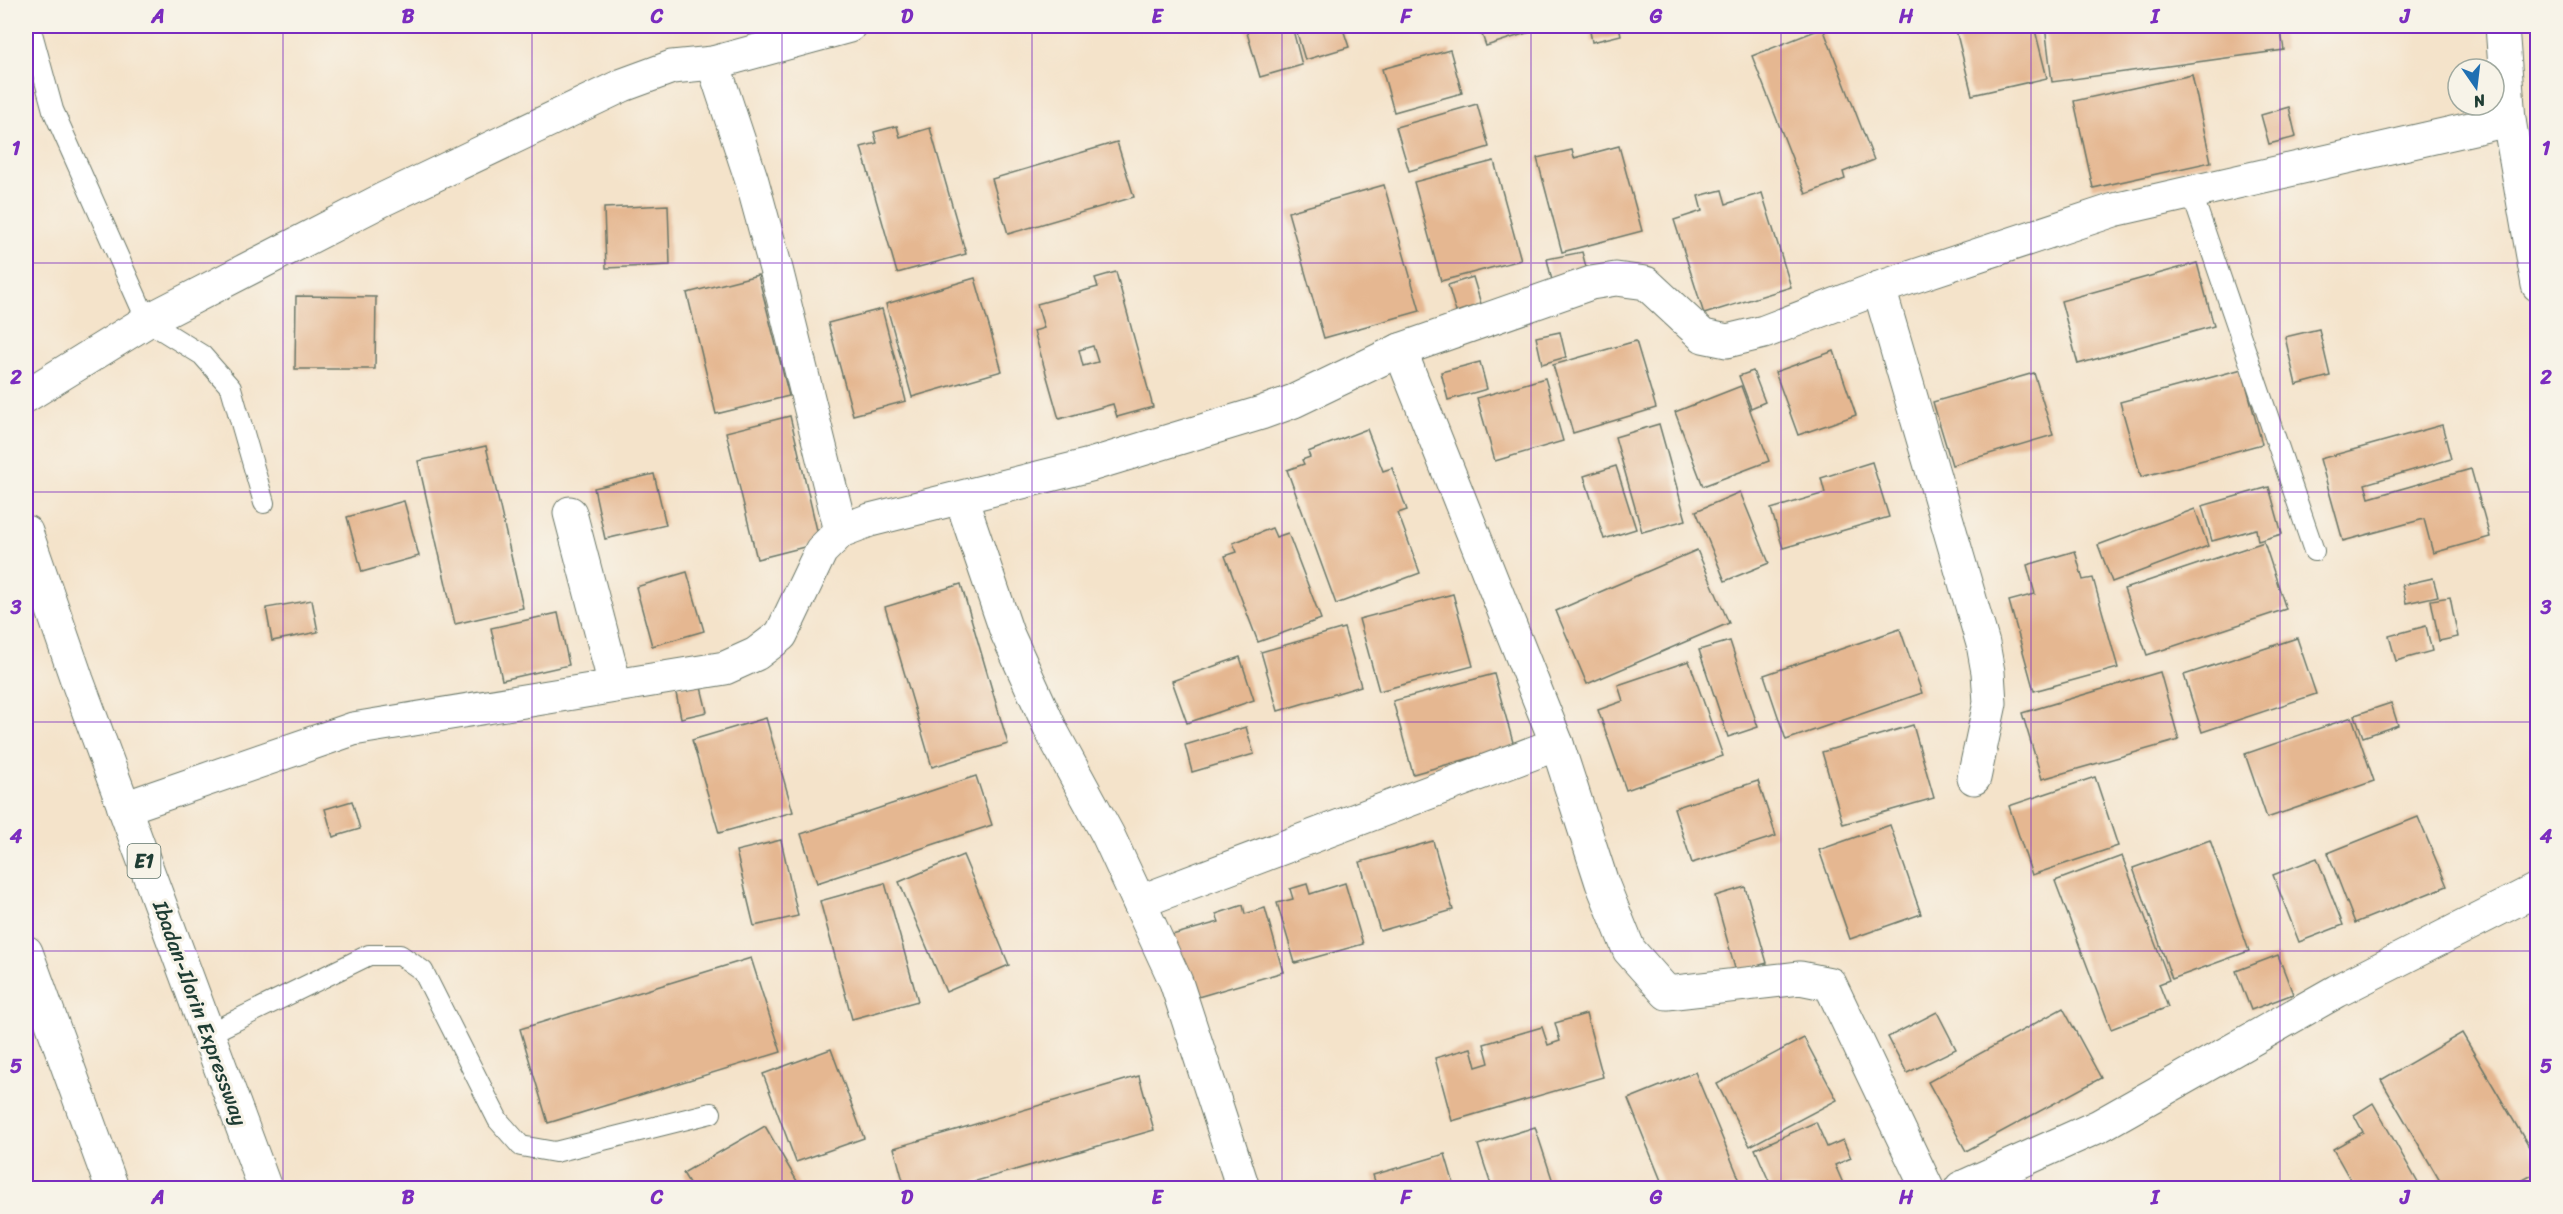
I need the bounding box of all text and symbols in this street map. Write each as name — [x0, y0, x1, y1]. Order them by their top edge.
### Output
text: A — [150, 0, 165, 34]
text: B — [402, 0, 415, 34]
text: C — [650, 0, 664, 34]
text: D — [901, 0, 914, 34]
text: E — [1151, 0, 1164, 34]
text: F — [1400, 0, 1413, 34]
text: G — [1649, 0, 1663, 34]
text: H — [1898, 0, 1914, 34]
text: I — [2150, 0, 2161, 34]
text: J — [2399, 0, 2411, 34]
north arrow — [2446, 57, 2506, 117]
text: N — [2470, 85, 2489, 117]
text: 1 — [12, 131, 21, 166]
text: 1 — [2542, 131, 2551, 166]
text: 2 — [9, 360, 22, 395]
text: 2 — [2539, 360, 2552, 395]
text: 3 — [10, 590, 22, 625]
text: 3 — [2540, 590, 2552, 625]
text: 4 — [9, 819, 23, 854]
text: 4 — [2539, 819, 2553, 854]
road number: E1 — [128, 844, 160, 878]
street label: Ibadan-Ilorin Expressway — [141, 894, 258, 1131]
text: 5 — [10, 1049, 22, 1084]
text: 5 — [2540, 1049, 2552, 1084]
text: A — [150, 1180, 165, 1214]
text: B — [402, 1180, 415, 1214]
text: C — [650, 1180, 664, 1214]
text: D — [901, 1180, 914, 1214]
text: E — [1151, 1180, 1164, 1214]
text: F — [1400, 1180, 1413, 1214]
text: G — [1649, 1180, 1663, 1214]
text: H — [1898, 1180, 1914, 1214]
text: I — [2150, 1180, 2161, 1214]
text: J — [2399, 1180, 2411, 1214]

